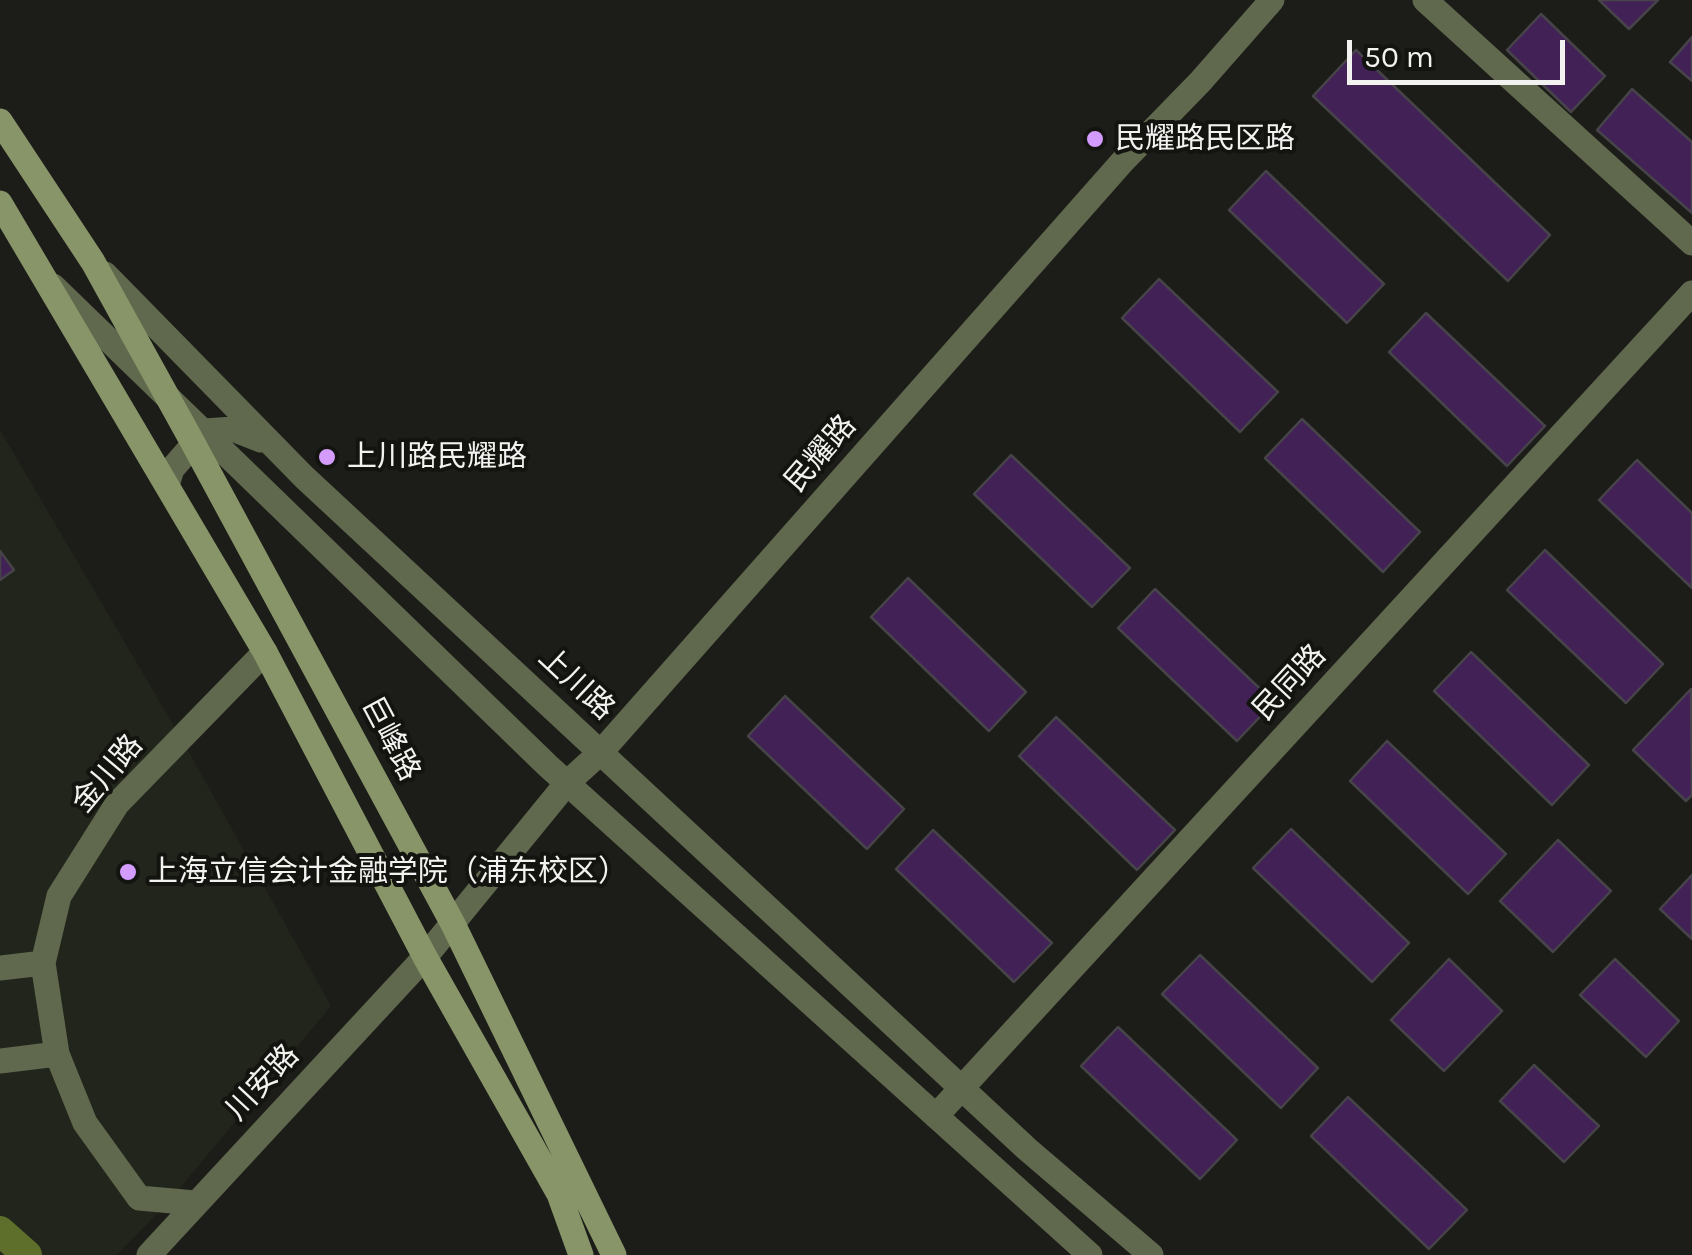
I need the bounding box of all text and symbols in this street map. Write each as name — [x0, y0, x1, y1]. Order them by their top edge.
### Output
scale bar — [1352, 20, 1570, 82]
text: 50 m — [1364, 39, 1434, 75]
place label: 民耀路民区路 — [1115, 121, 1295, 157]
marker: 民耀路民区路 — [1084, 128, 1106, 150]
street label: 民耀路 — [778, 408, 864, 500]
place label: 上川路民耀路 — [347, 439, 527, 475]
marker: 上川路民耀路 — [316, 446, 338, 468]
street label: 民同路 — [1246, 638, 1334, 728]
street label: 上川路 — [531, 640, 621, 728]
street label: 巨峰路 — [353, 691, 427, 787]
street label: 金川路 — [65, 728, 151, 820]
place label: 上海立信会计金融学院（浦东校区） — [148, 854, 628, 890]
marker: 上海立信会计金融学院（浦东校区） — [117, 861, 139, 883]
street label: 川安路 — [219, 1038, 307, 1128]

